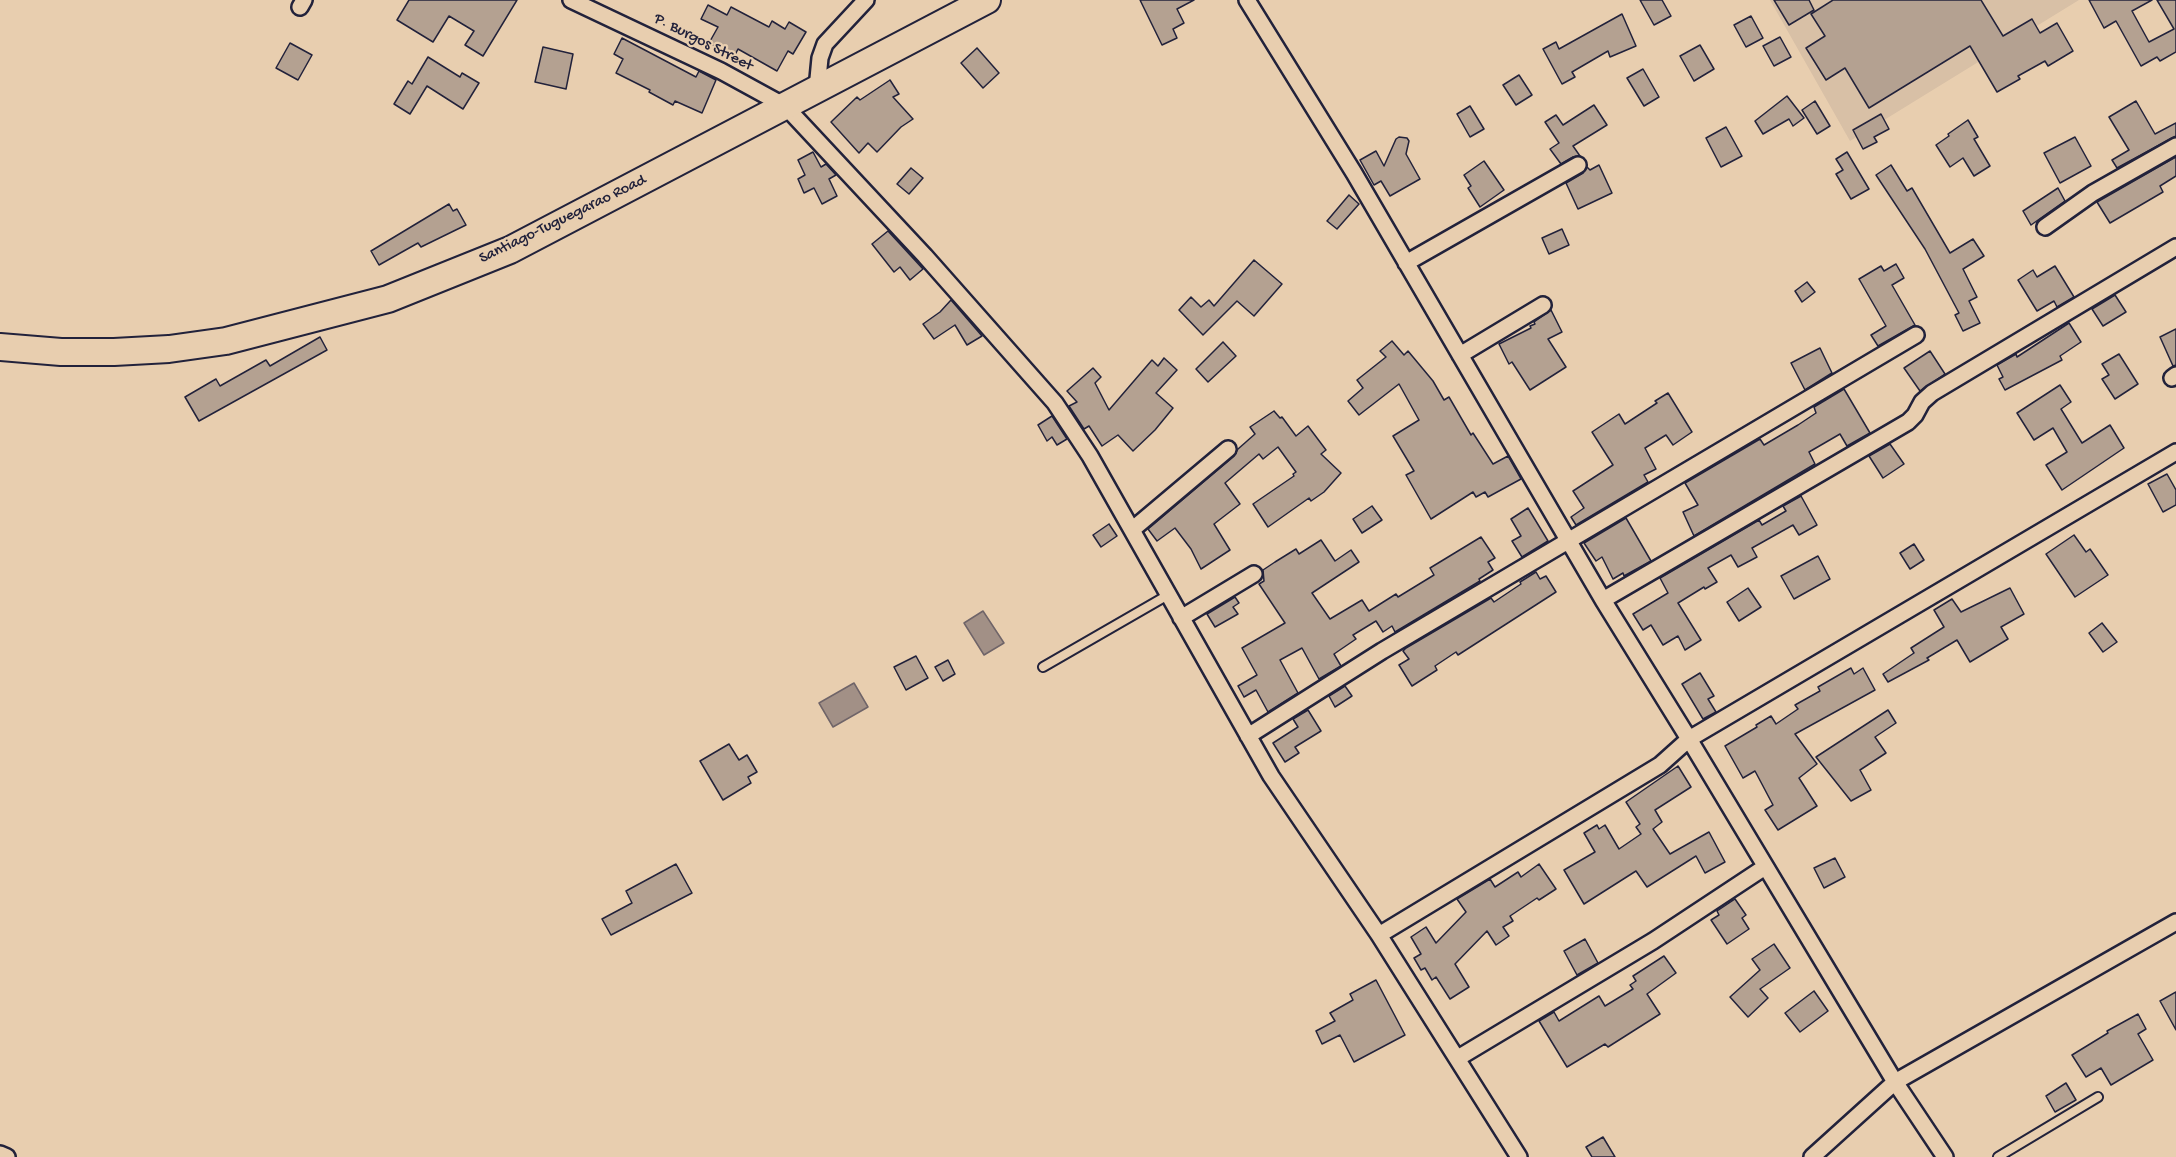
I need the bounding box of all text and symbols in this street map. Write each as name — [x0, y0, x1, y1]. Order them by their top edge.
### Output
street label: P. Burgos Street — [650, 10, 756, 76]
street label: Santiago-Tuguegarao Road — [476, 171, 650, 269]

